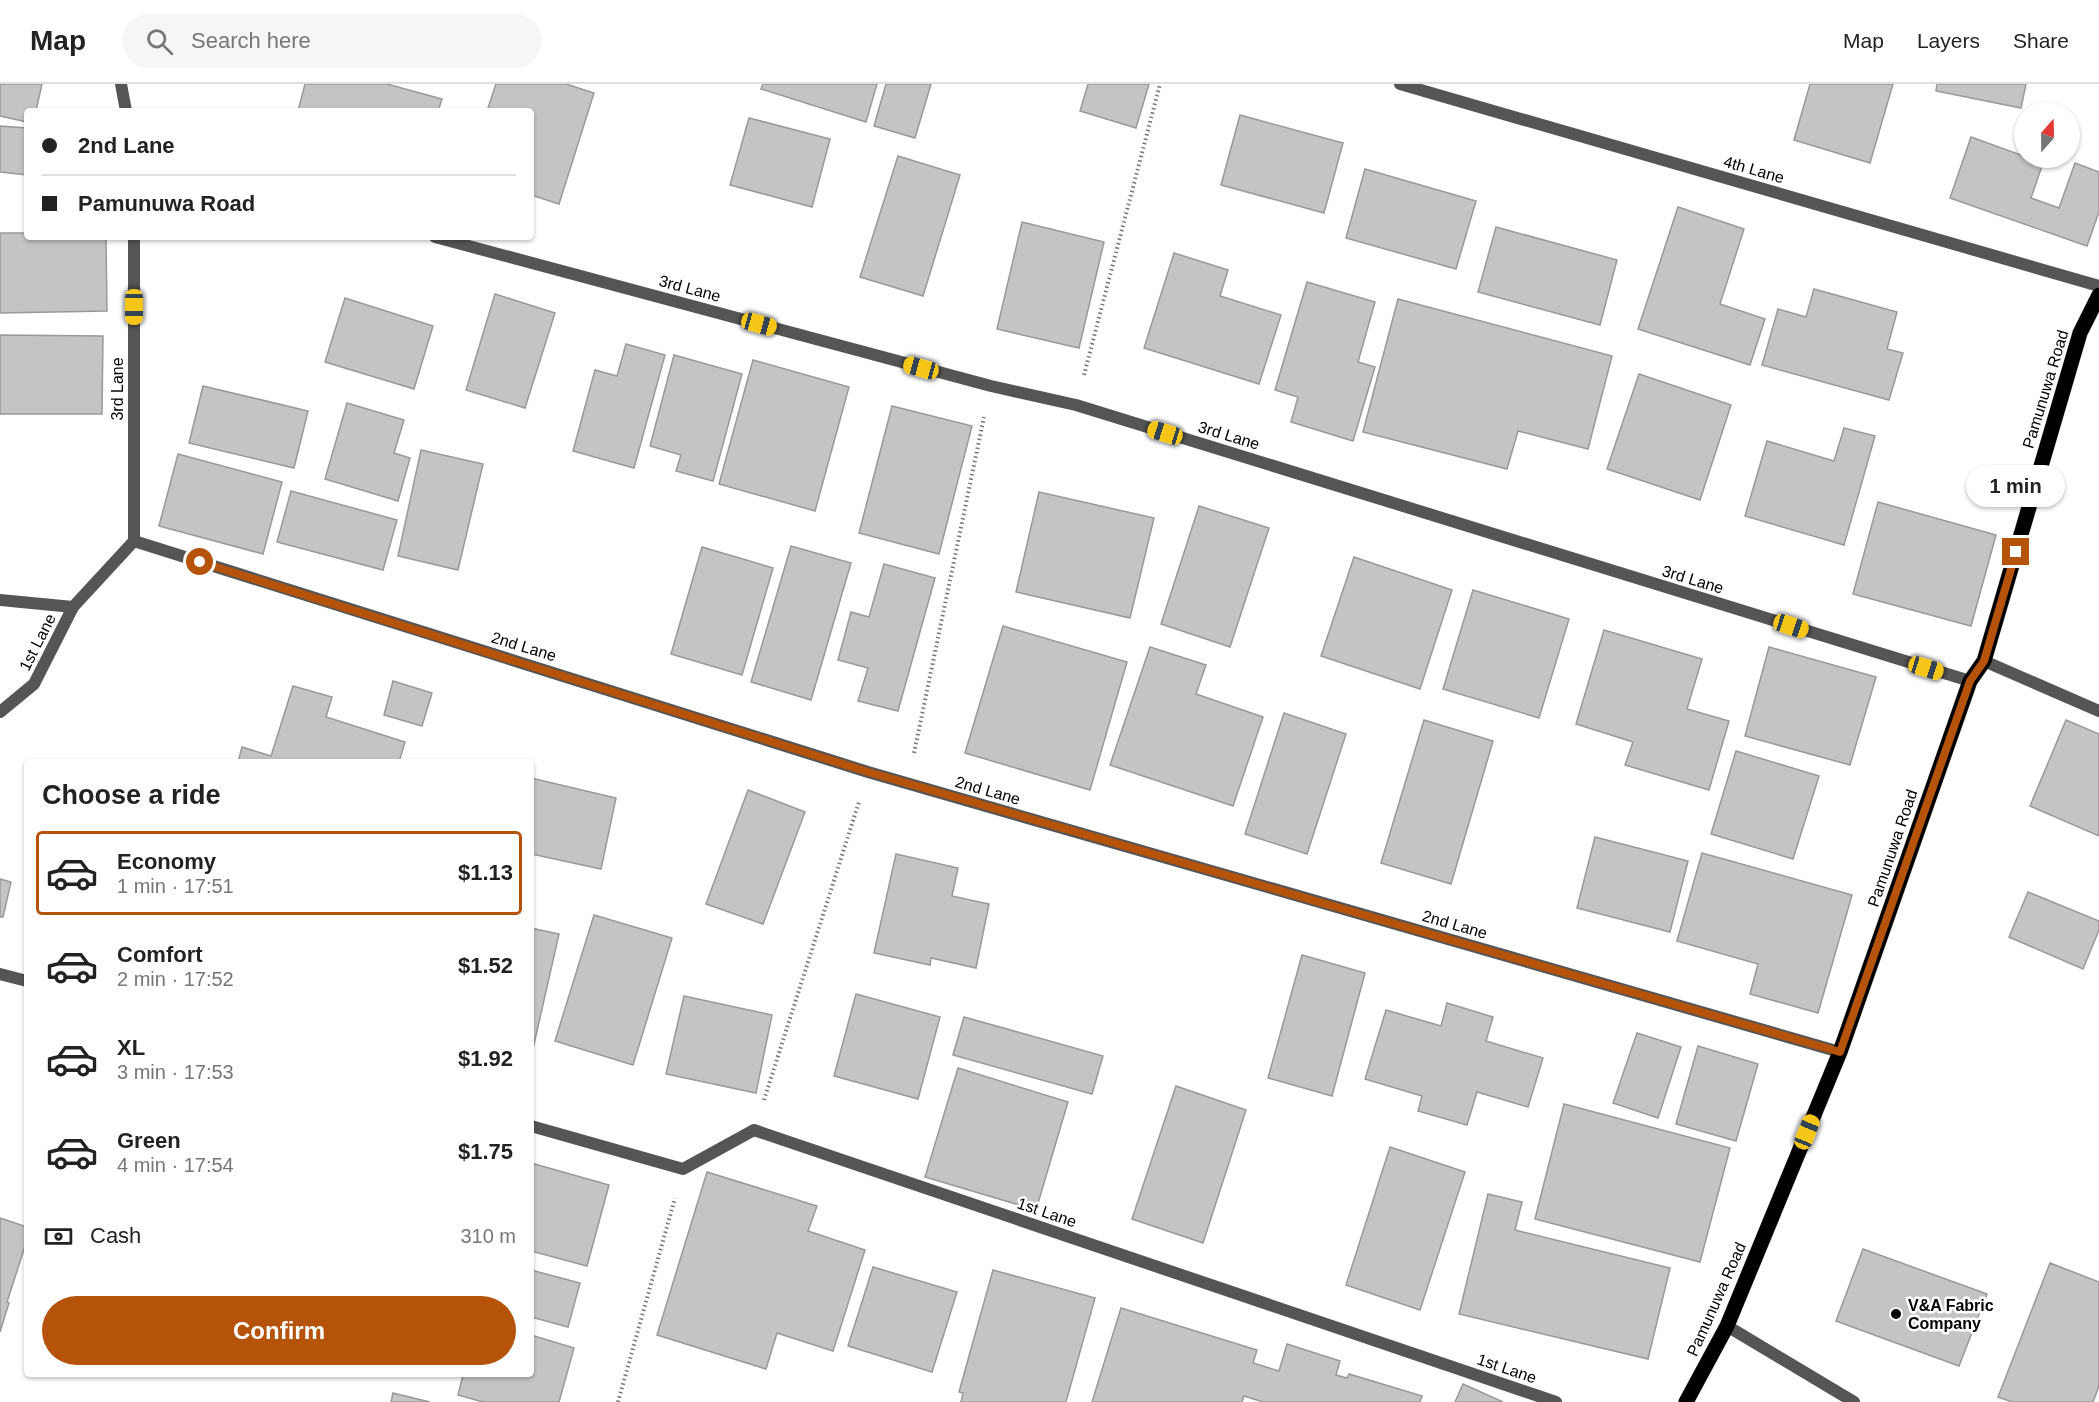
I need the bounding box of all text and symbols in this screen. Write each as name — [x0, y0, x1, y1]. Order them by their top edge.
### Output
search box — [122, 14, 542, 68]
text: Map — [30, 25, 86, 56]
icon: search — [143, 25, 176, 58]
text: Search here — [191, 28, 311, 53]
text: Map — [1843, 29, 1884, 52]
text: Layers — [1917, 29, 1980, 52]
text: Share — [2013, 29, 2069, 52]
north arrow — [2014, 102, 2080, 168]
map controls — [2014, 102, 2080, 168]
text: 2nd Lane — [78, 133, 175, 158]
street label: 4th Lane — [1722, 153, 1786, 186]
text: Pamunuwa Road — [78, 191, 255, 216]
street label: 3rd Lane — [657, 272, 723, 305]
car — [125, 289, 143, 325]
car — [739, 311, 779, 337]
street label: Pamunuwa Road — [2019, 328, 2072, 450]
car — [901, 355, 941, 381]
street label: 3rd Lane — [109, 357, 126, 421]
street label: 3rd Lane — [1196, 418, 1262, 453]
car — [1145, 419, 1185, 447]
callout: 1 min — [1966, 465, 2066, 507]
text: 1 min — [1989, 475, 2042, 497]
route end — [2002, 538, 2029, 565]
route start — [186, 548, 213, 575]
street label: 3rd Lane — [1660, 562, 1726, 597]
street label: 1st Lane — [16, 611, 59, 673]
car — [1771, 612, 1811, 640]
street label: 2nd Lane — [489, 629, 558, 664]
car — [1906, 654, 1946, 682]
street label: 2nd Lane — [953, 773, 1022, 808]
text: Choose a ride — [42, 780, 221, 810]
street label: Pamunuwa Road — [1864, 787, 1920, 909]
icon: car — [45, 846, 99, 900]
text: Economy — [117, 849, 216, 874]
text: $1.13 — [458, 860, 513, 885]
text: 1 min · 17:51 — [117, 875, 234, 897]
street label: 2nd Lane — [1420, 907, 1489, 942]
icon: car — [45, 939, 99, 993]
text: Comfort — [117, 942, 203, 967]
text: $1.52 — [458, 953, 513, 978]
text: 2 min · 17:52 — [117, 968, 234, 990]
icon: car — [45, 1032, 99, 1086]
text: XL — [117, 1035, 145, 1060]
text: $1.92 — [458, 1046, 513, 1071]
text: 3 min · 17:53 — [117, 1061, 234, 1083]
car — [1792, 1112, 1822, 1152]
icon: car — [45, 1125, 99, 1179]
text: Green — [117, 1128, 181, 1153]
text: $1.75 — [458, 1139, 513, 1164]
text: 4 min · 17:54 — [117, 1154, 234, 1176]
street label: 1st Lane — [1015, 1194, 1079, 1231]
icon: cash — [42, 1220, 75, 1253]
text: Cash — [90, 1223, 141, 1248]
text: 310 m — [460, 1225, 516, 1247]
street label: Pamunuwa Road — [1684, 1240, 1749, 1359]
button: Confirm — [42, 1296, 516, 1365]
place label: V&A Fabric Company — [1908, 1297, 1994, 1332]
marker: V&A Fabric Company — [1889, 1307, 1903, 1321]
street label: 1st Lane — [1475, 1350, 1539, 1387]

